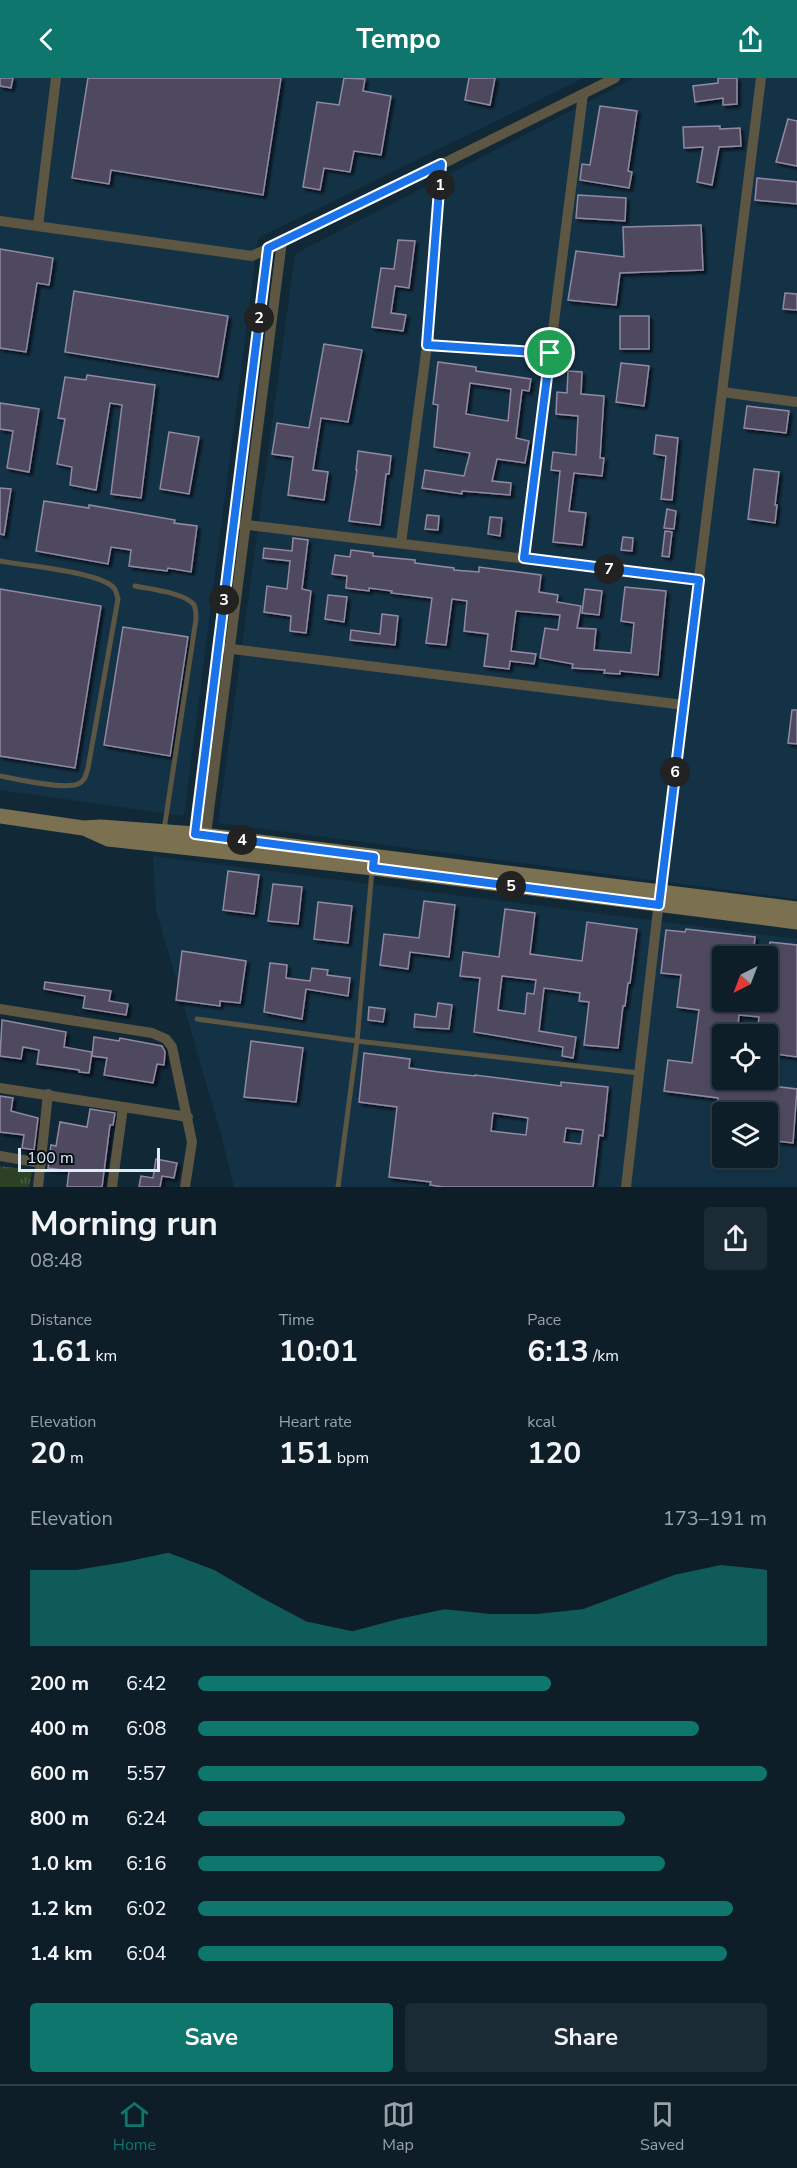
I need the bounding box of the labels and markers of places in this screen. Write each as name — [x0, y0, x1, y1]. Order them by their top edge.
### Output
pin: 1 — [425, 170, 455, 200]
pin: 2 — [244, 303, 274, 333]
pin — [524, 327, 575, 378]
pin: 7 — [594, 554, 624, 584]
pin: 3 — [209, 585, 239, 615]
pin: 6 — [660, 757, 690, 787]
pin: 4 — [227, 825, 257, 855]
pin: 5 — [496, 871, 526, 901]

